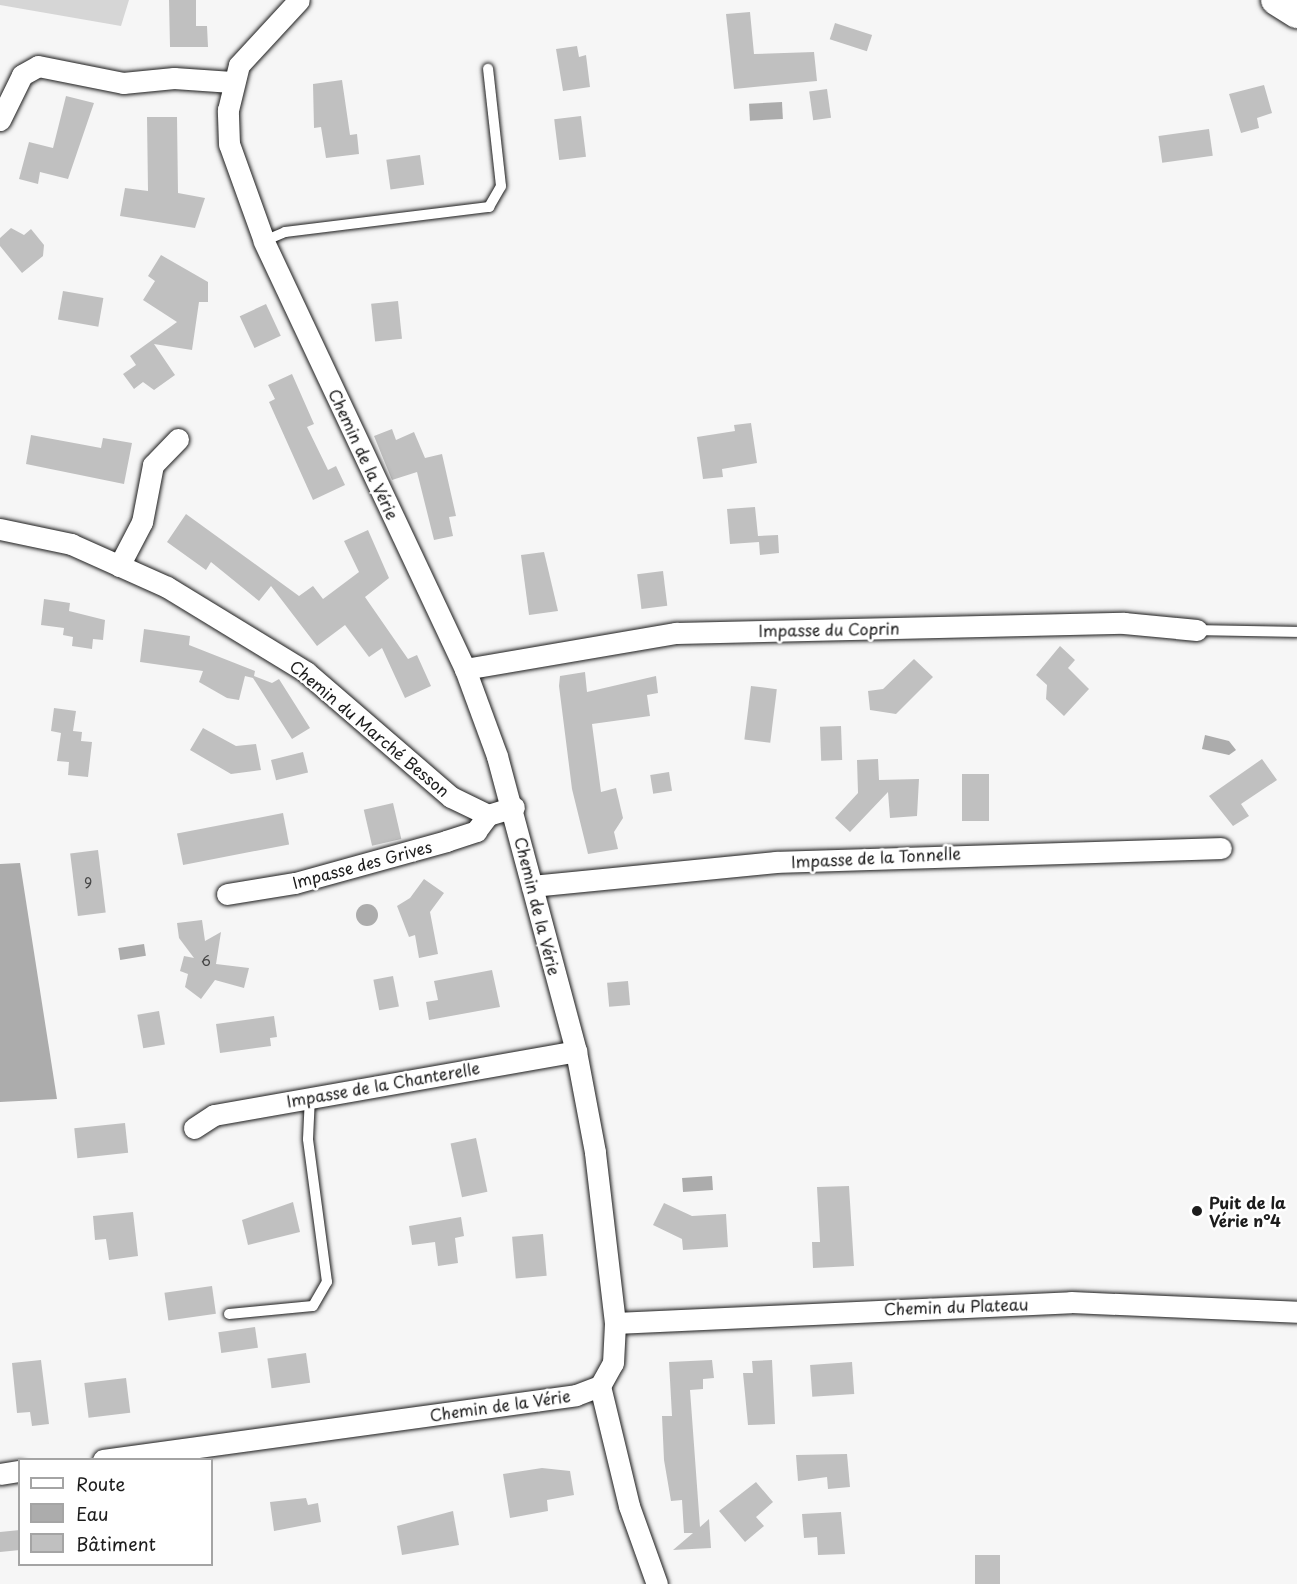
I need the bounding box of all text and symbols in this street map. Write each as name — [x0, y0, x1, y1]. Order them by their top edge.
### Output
street label: Chemin de la Vérie — [325, 385, 403, 523]
street label: Impasse du Coprin — [757, 618, 901, 640]
street label: Chemin du Marché Besson — [286, 655, 454, 801]
street label: Chemin de la Vérie — [511, 834, 565, 978]
street label: Impasse des Grives — [289, 836, 435, 892]
street label: Impasse de la Tonnelle — [790, 843, 962, 871]
house number: 9 — [84, 875, 92, 891]
house number: 6 — [201, 953, 211, 969]
street label: Impasse de la Chanterelle — [284, 1057, 482, 1111]
place label: Puit de la Vérie n°4 — [1209, 1192, 1286, 1230]
marker: Puit de la Vérie n°4 — [1190, 1204, 1204, 1218]
street label: Chemin du Plateau — [883, 1294, 1029, 1318]
street label: Chemin de la Vérie — [428, 1385, 572, 1425]
legend — [18, 1458, 213, 1566]
text: Route — [76, 1470, 125, 1497]
text: Eau — [76, 1500, 108, 1527]
text: Bâtiment — [76, 1530, 156, 1557]

